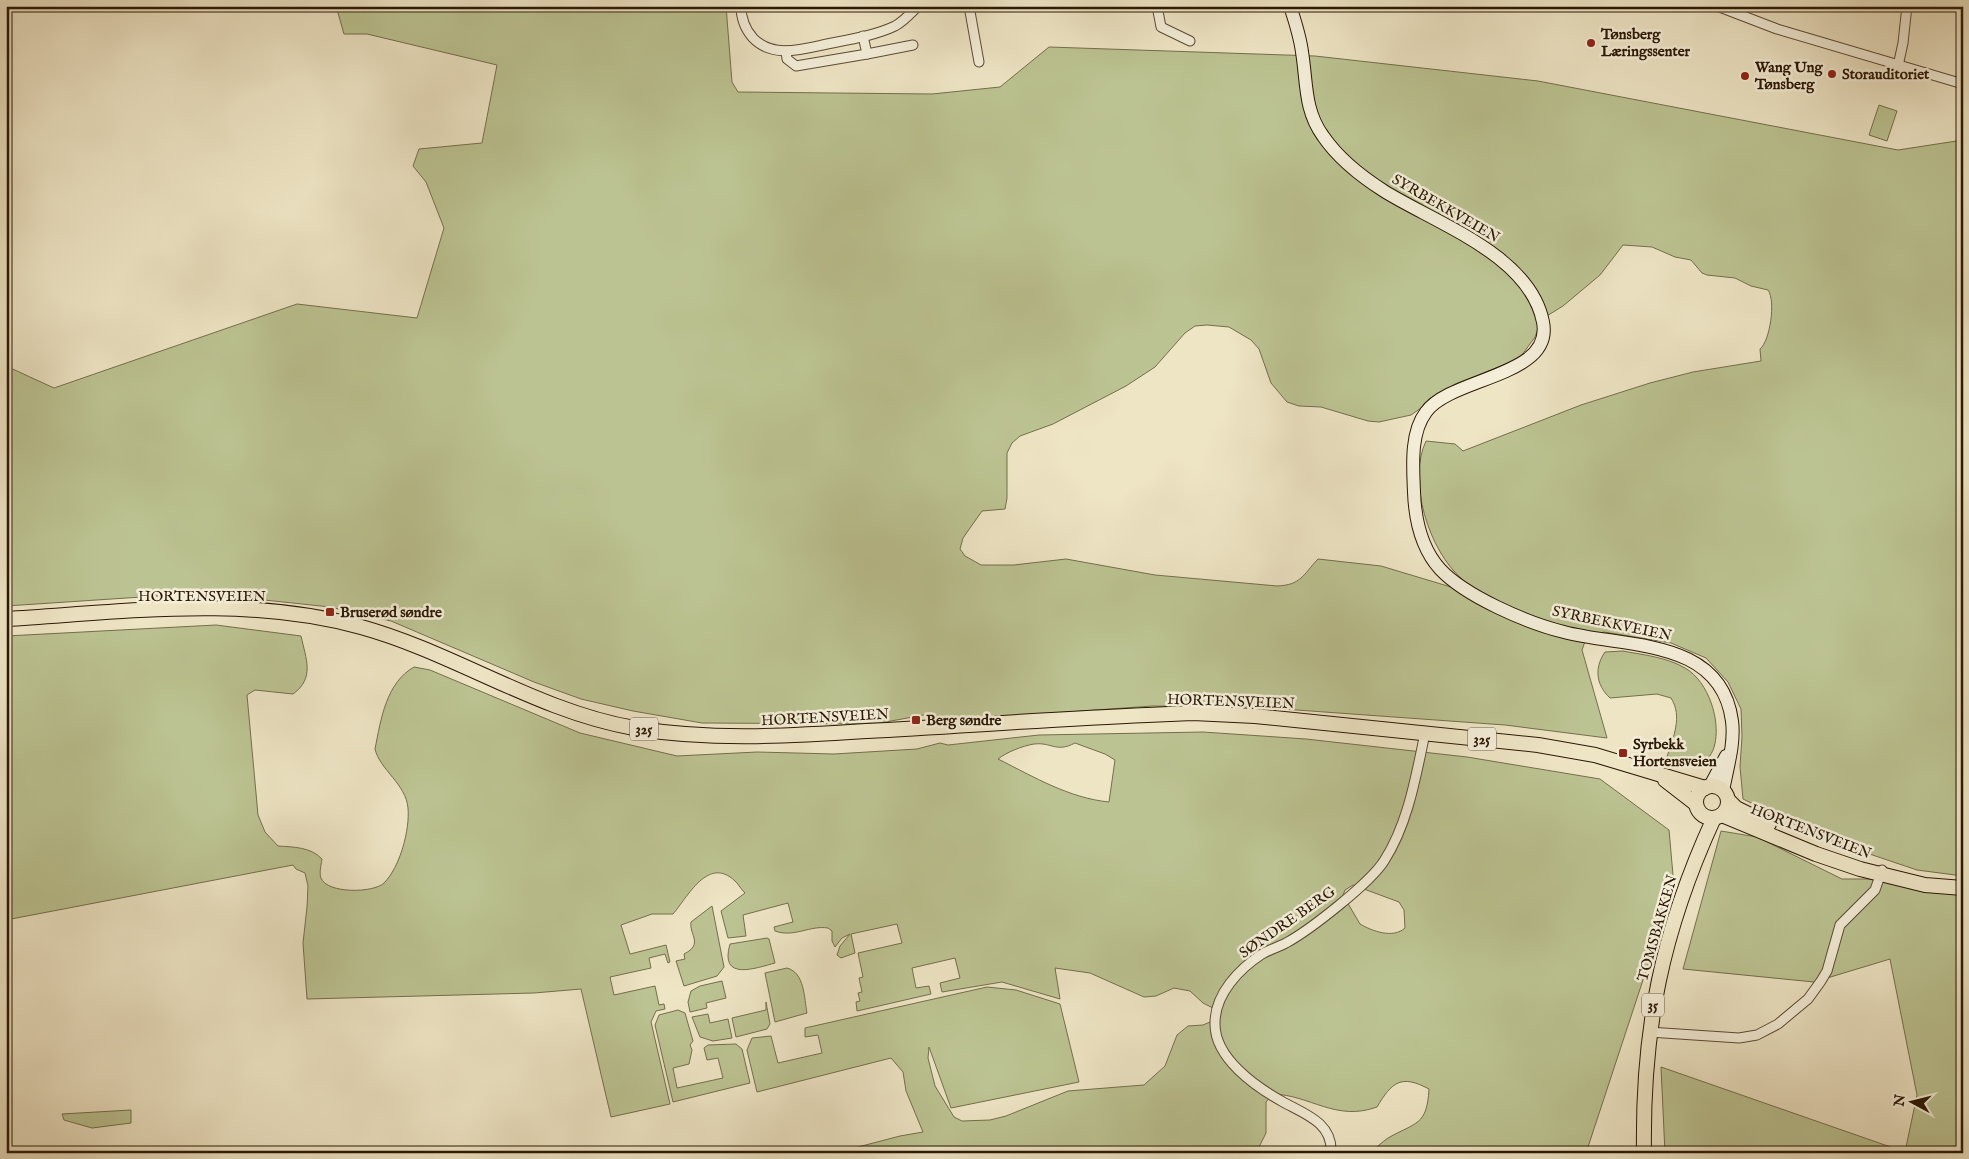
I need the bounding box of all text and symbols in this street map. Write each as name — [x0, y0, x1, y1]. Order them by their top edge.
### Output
place label: Tønsberg Læringssenter — [1600, 25, 1691, 61]
marker: Tønsberg Læringssenter — [1585, 37, 1597, 49]
place label: Wang Ung Tønsberg — [1754, 58, 1824, 94]
place label: Storauditoriet — [1842, 65, 1930, 84]
marker: Storauditoriet — [1826, 68, 1838, 80]
marker: Wang Ung Tønsberg — [1739, 70, 1751, 82]
street label: SYRBEKKVEIEN — [1388, 170, 1503, 247]
street label: HORTENSVEIEN — [138, 587, 266, 606]
street label: SYRBEKKVEIEN — [1551, 602, 1673, 645]
place label: Bruserød søndre — [340, 603, 442, 622]
marker: Bruserød søndre — [324, 606, 336, 618]
street label: HORTENSVEIEN — [1167, 690, 1295, 713]
street label: HORTENSVEIEN — [761, 705, 889, 730]
place label: Berg søndre — [926, 711, 1002, 730]
marker: Berg søndre — [910, 714, 922, 726]
road number: 325 — [630, 718, 658, 741]
road number: 325 — [1468, 728, 1496, 751]
place label: Syrbekk Hortensveien — [1633, 735, 1717, 771]
marker: Syrbekk Hortensveien — [1617, 747, 1629, 759]
street label: HORTENSVEIEN — [1748, 800, 1874, 863]
street label: TOMSBAKKEN — [1633, 873, 1682, 984]
street label: SØNDRE BERG — [1236, 882, 1339, 963]
road number: 35 — [1642, 994, 1664, 1016]
north arrow — [1886, 1076, 1936, 1126]
text: N — [1890, 1093, 1910, 1109]

